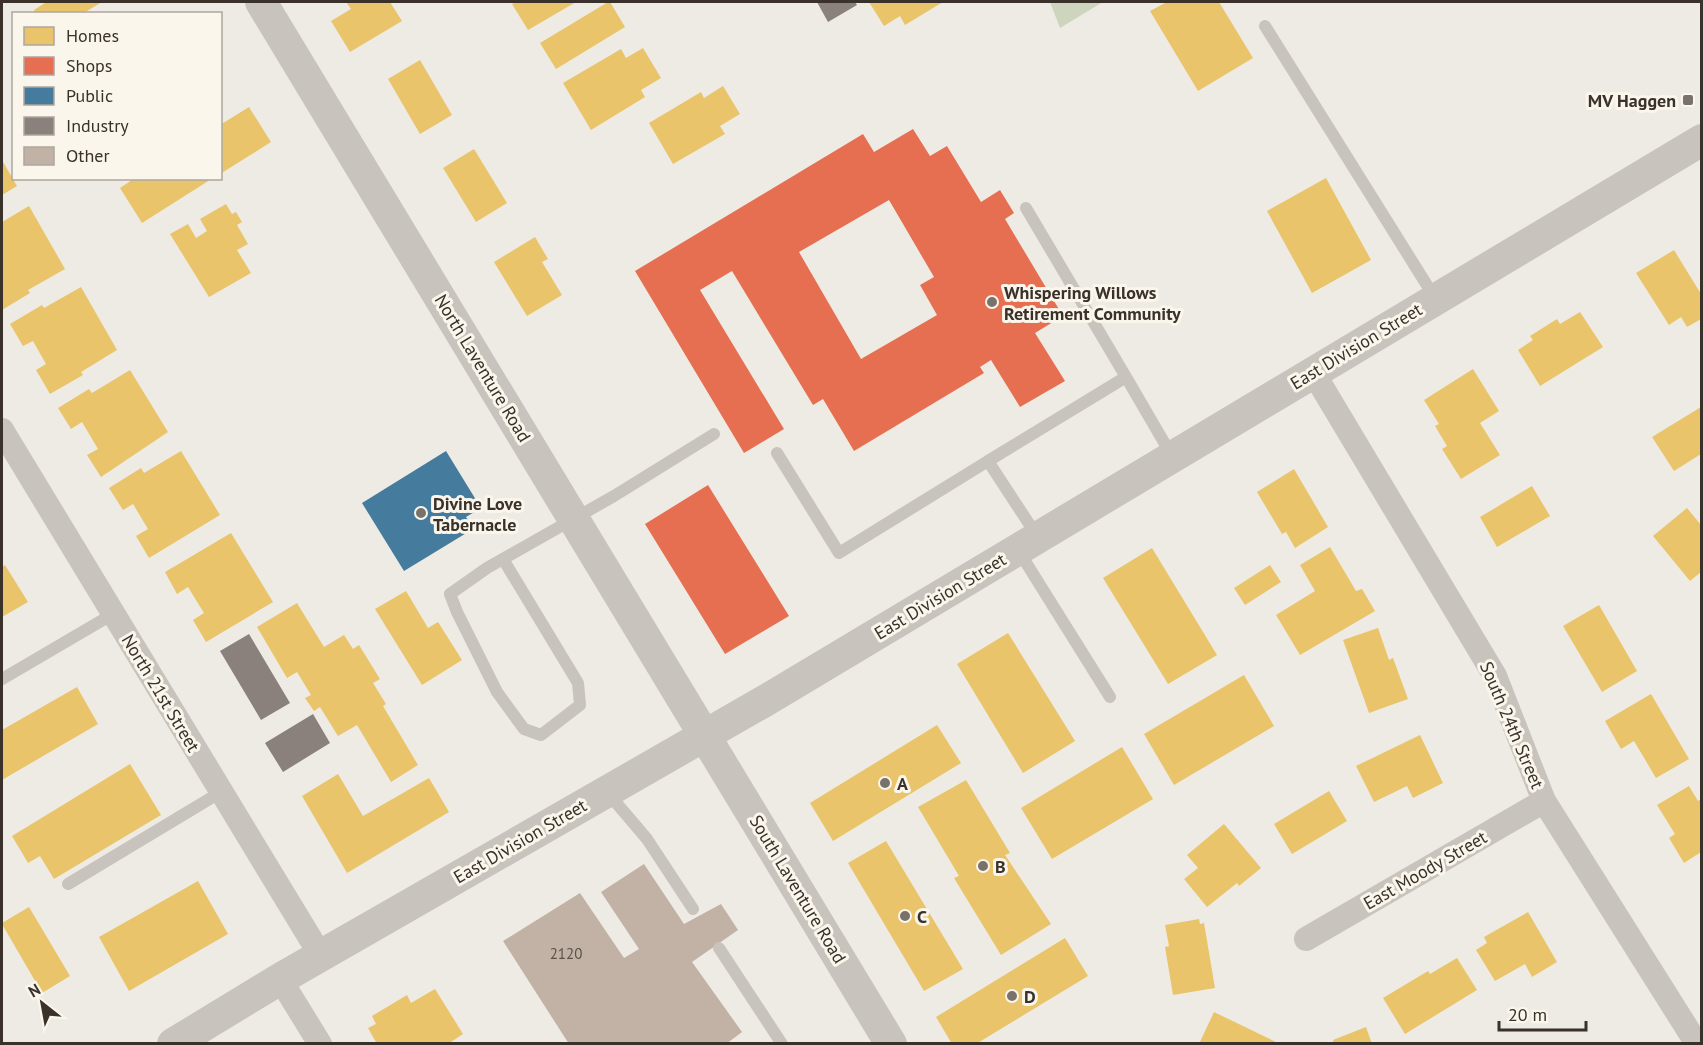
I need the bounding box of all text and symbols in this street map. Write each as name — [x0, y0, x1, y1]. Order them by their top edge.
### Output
legend — [12, 12, 222, 180]
text: Homes — [66, 24, 119, 47]
text: Shops — [66, 54, 112, 77]
text: Public — [66, 84, 113, 107]
place label: MV Haggen — [1588, 89, 1676, 112]
marker: MV Haggen — [1681, 93, 1695, 107]
text: Industry — [66, 114, 129, 137]
text: Other — [66, 144, 110, 167]
place label: Whispering Willows Retirement Community — [1004, 281, 1181, 325]
street label: North Laventure Road — [430, 290, 536, 446]
marker: Whispering Willows Retirement Community — [985, 295, 999, 309]
street label: East Division Street — [1286, 298, 1426, 394]
place label: Divine Love Tabernacle — [433, 492, 522, 536]
marker: Divine Love Tabernacle — [414, 506, 428, 520]
street label: East Division Street — [870, 548, 1010, 644]
street label: North 21st Street — [117, 630, 205, 756]
street label: South 24th Street — [1475, 658, 1549, 792]
place label: A — [897, 772, 908, 795]
marker: A — [878, 776, 892, 790]
street label: East Division Street — [449, 794, 591, 888]
street label: South Laventure Road — [745, 811, 851, 967]
street label: East Moody Street — [1359, 825, 1491, 915]
place label: B — [995, 855, 1006, 878]
marker: B — [976, 859, 990, 873]
place label: C — [917, 905, 927, 928]
marker: C — [898, 909, 912, 923]
house number: 2120 — [550, 944, 582, 963]
north arrow — [12, 973, 72, 1033]
text: N — [25, 979, 44, 1001]
place label: D — [1024, 985, 1036, 1008]
marker: D — [1005, 989, 1019, 1003]
scale bar — [1499, 994, 1586, 1032]
text: 20 m — [1508, 1003, 1547, 1026]

